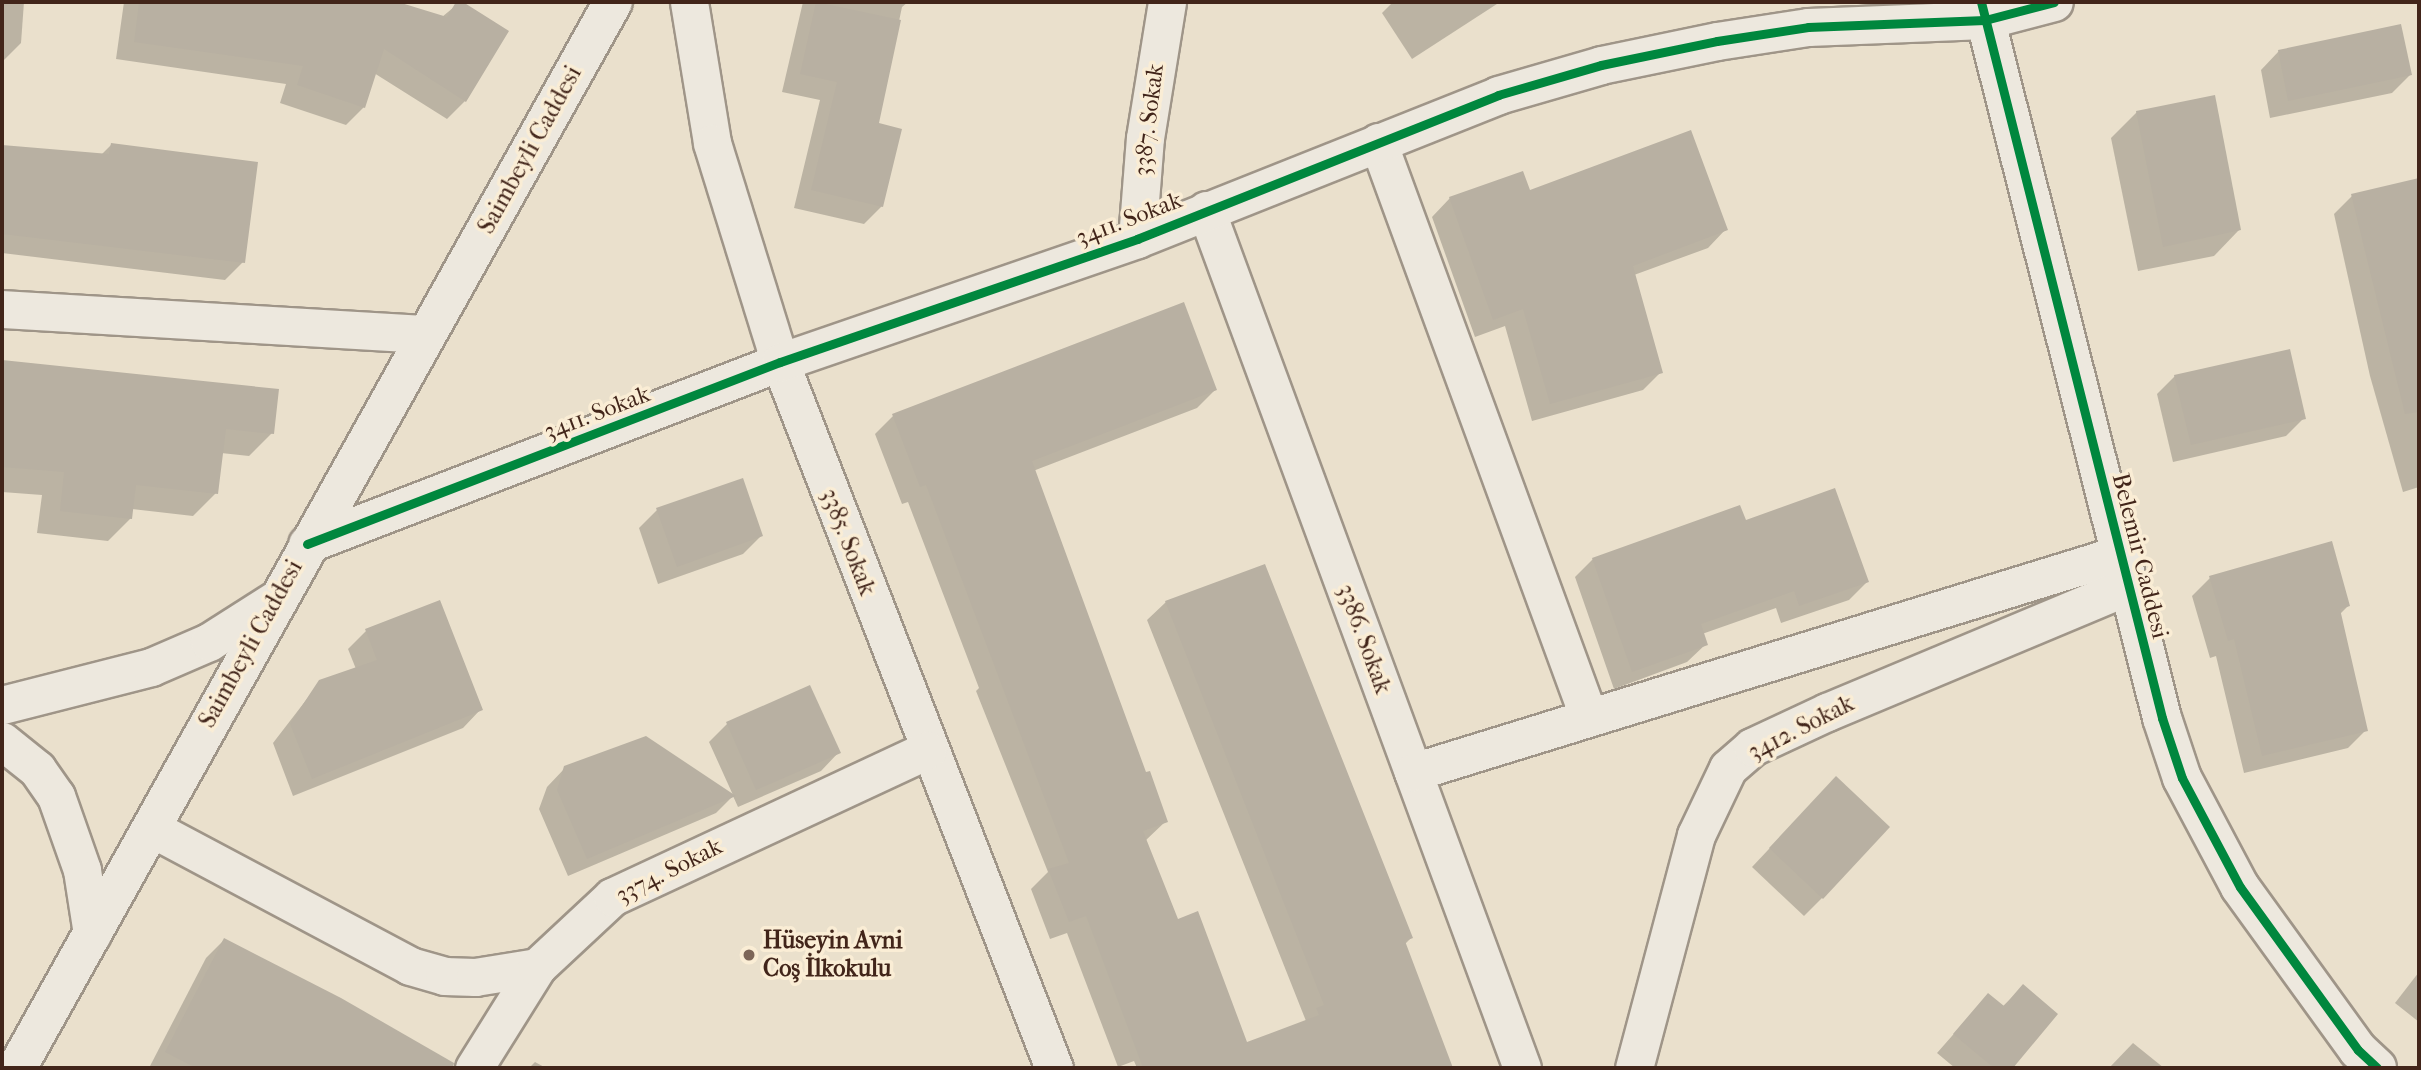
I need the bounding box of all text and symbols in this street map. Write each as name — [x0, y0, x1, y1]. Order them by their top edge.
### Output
street label: Saimbeyli Caddesi — [472, 61, 588, 239]
street label: 3387. Sokak — [1128, 62, 1170, 178]
street label: 3411. Sokak — [1072, 186, 1186, 252]
street label: 3411. Sokak — [540, 380, 654, 446]
street label: Belemir Caddesi — [2106, 470, 2174, 642]
street label: 3385. Sokak — [814, 485, 882, 599]
street label: Saimbeyli Caddesi — [193, 555, 309, 733]
street label: 3386. Sokak — [1331, 580, 1397, 698]
street label: 3412. Sokak — [1743, 689, 1859, 767]
street label: 3374. Sokak — [611, 832, 727, 910]
place label: Hüseyin Avni Coş İlkokulu — [763, 927, 903, 983]
marker: Hüseyin Avni Coş İlkokulu — [741, 947, 757, 963]

